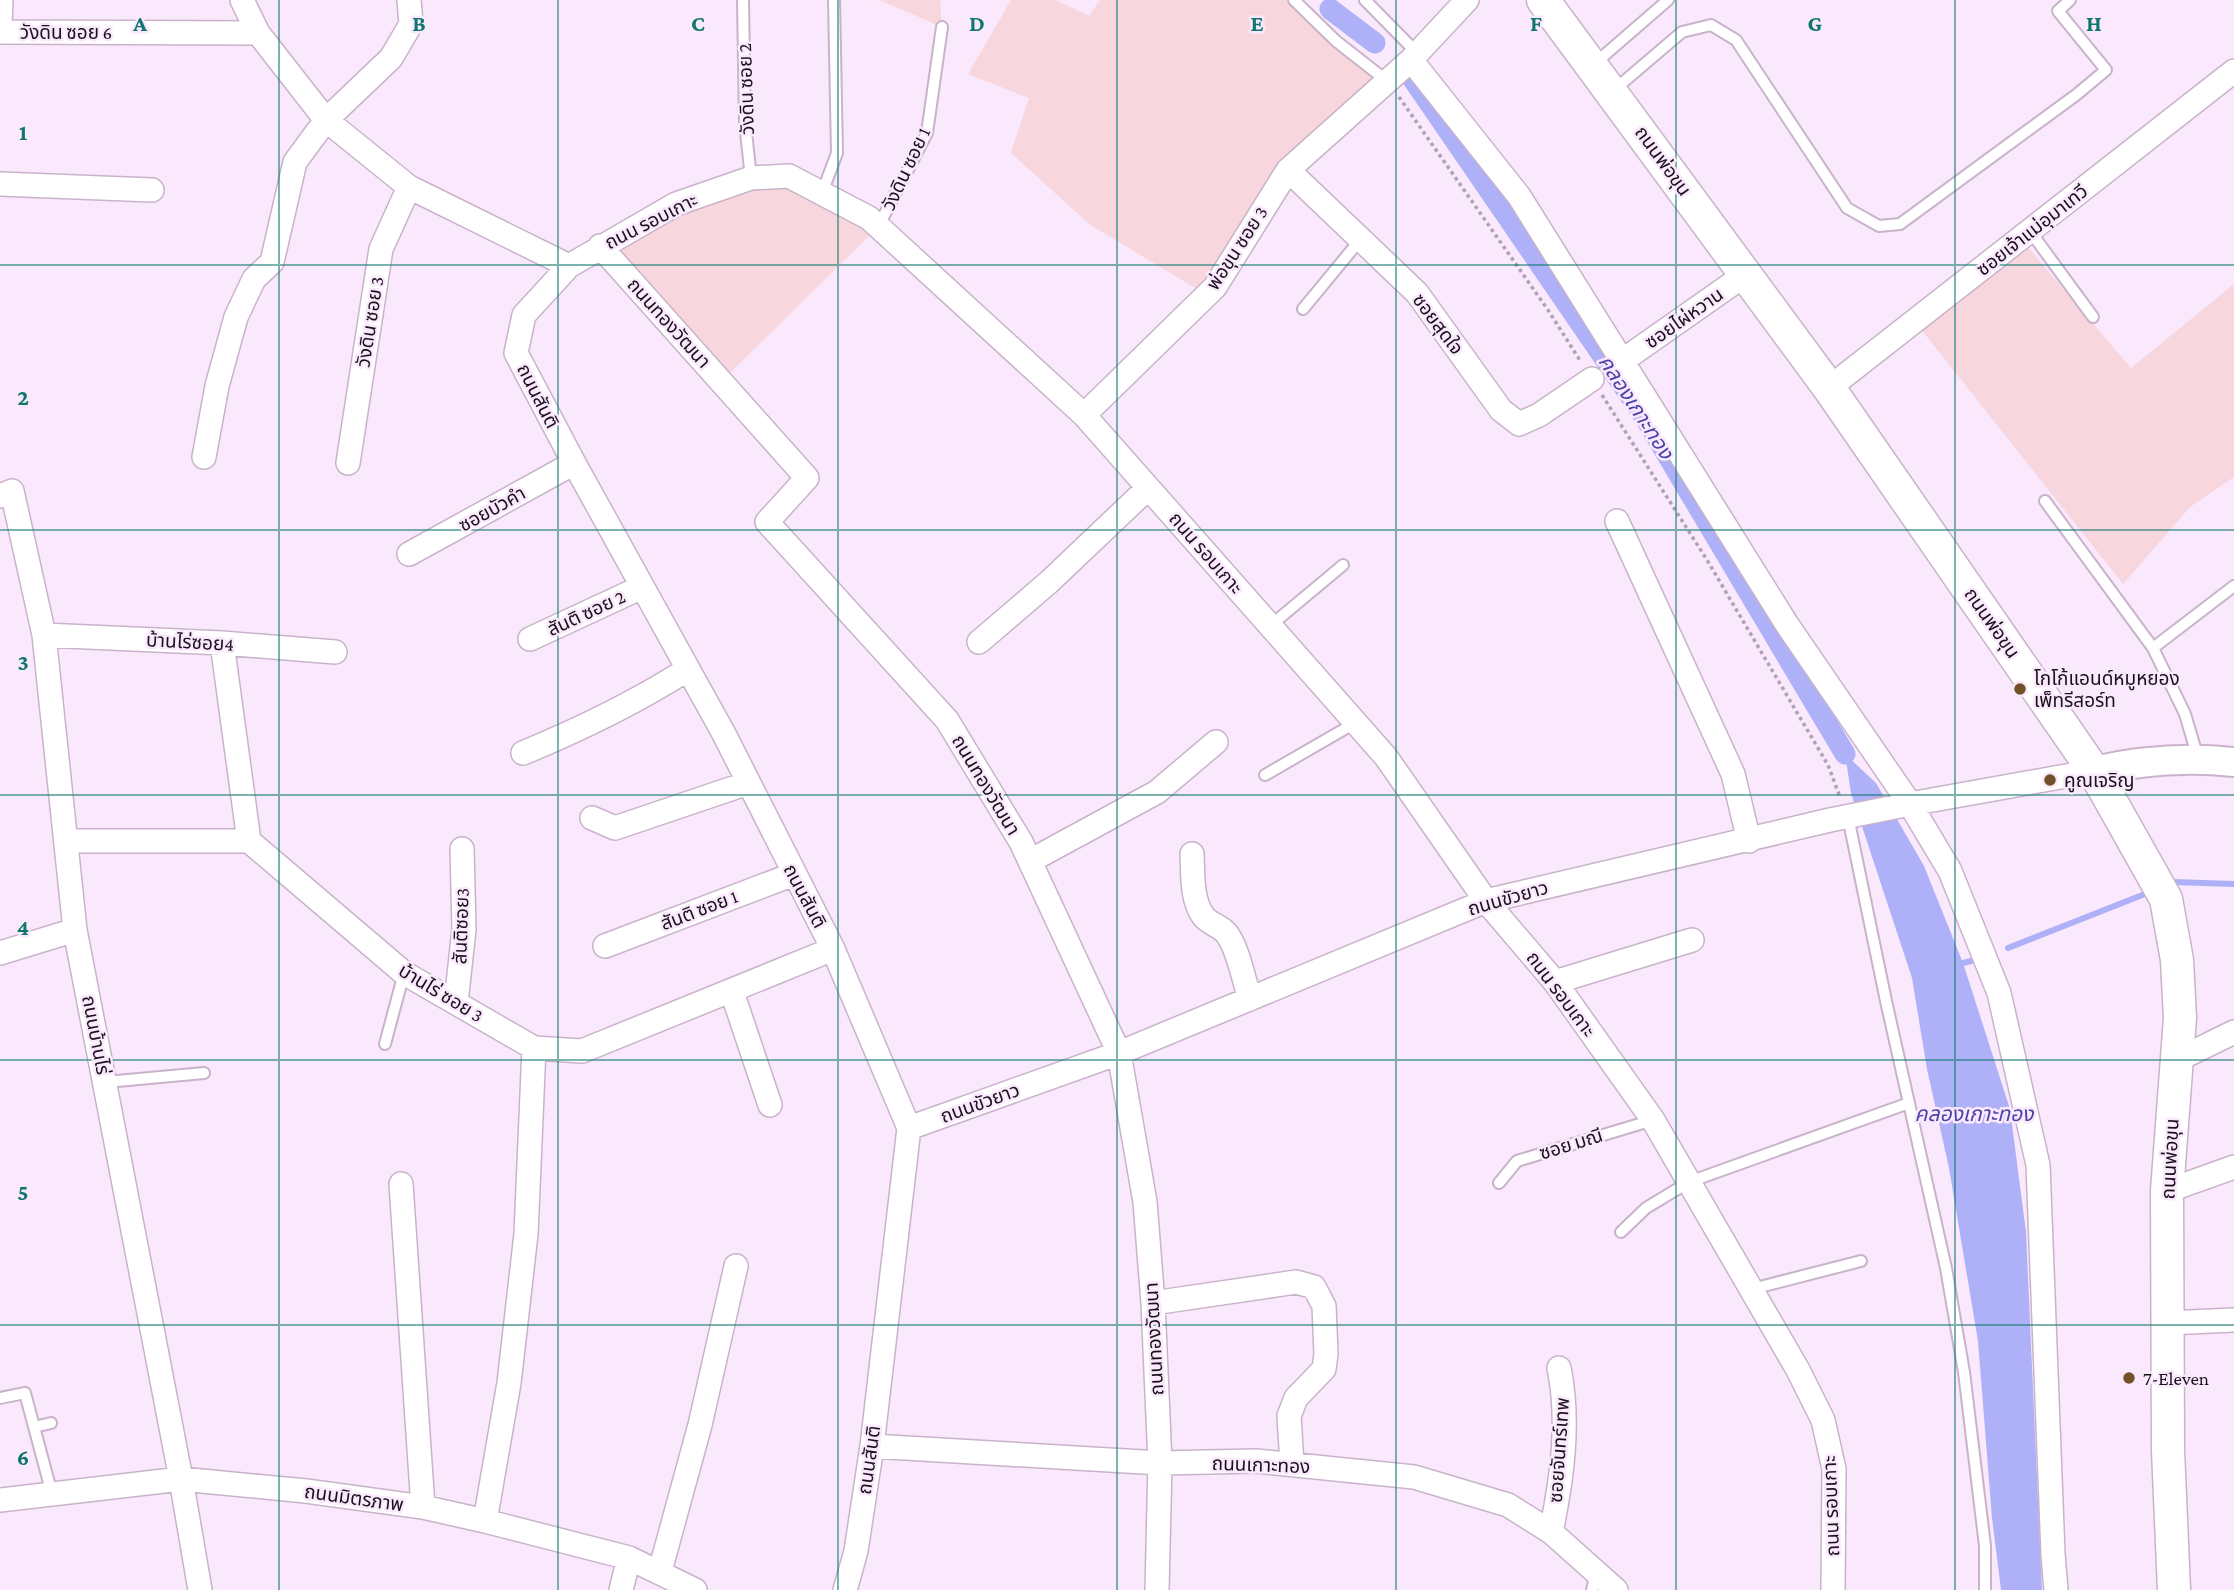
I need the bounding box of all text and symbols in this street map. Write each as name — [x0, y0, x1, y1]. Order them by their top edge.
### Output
text: A — [132, 10, 147, 36]
text: B — [412, 10, 426, 36]
text: C — [691, 10, 705, 36]
text: D — [969, 10, 985, 36]
text: E — [1250, 10, 1264, 36]
text: F — [1530, 10, 1542, 36]
text: G — [1808, 10, 1823, 36]
text: H — [2086, 10, 2102, 36]
street label: วังดิน ซอย 6 — [20, 22, 112, 43]
street label: วังดิน ซอย 2 — [734, 43, 758, 135]
text: 1 — [19, 119, 28, 145]
street label: ถนนพ่อขุน — [1630, 122, 1696, 200]
street label: วังดิน ซอย 1 — [878, 124, 934, 214]
street label: ซอยเจ้าแม่อุมาเทวี — [1972, 179, 2092, 281]
street label: ถนน รอบเกาะ — [601, 189, 701, 253]
street label: พ่อขุน ซอย 3 — [1201, 202, 1273, 294]
street label: ถนนทองวัฒนา — [623, 274, 715, 372]
street label: วังดิน ซอย 3 — [352, 275, 388, 369]
street label: ซอยไผ่หวาน — [1640, 283, 1727, 353]
street label: ซอยสุดใจ — [1408, 290, 1468, 359]
water label: คลองเกาะทอง — [1594, 351, 1679, 465]
street label: ถนนสันติ — [513, 360, 563, 432]
text: 2 — [17, 384, 29, 410]
street label: ซอยบัวคำ — [455, 482, 529, 536]
street label: ถนน รอบเกาะ — [1165, 508, 1247, 598]
street label: ถนนพ่อขุน — [1959, 583, 2025, 663]
street label: สันติ ซอย 2 — [544, 586, 628, 640]
street label: บ้านไร่ซอย4 — [145, 628, 235, 655]
text: 3 — [17, 649, 29, 675]
place label: โกโก้แอนด์หมูหยอง เพ็ทรีสอร์ท — [2034, 667, 2180, 711]
marker: โกโก้แอนด์หมูหยอง เพ็ทรีสอร์ท — [2012, 681, 2028, 697]
street label: ถนนทองวัฒนา — [948, 731, 1024, 839]
place label: คูณเจริญ — [2064, 770, 2135, 793]
marker: คูณเจริญ — [2042, 772, 2058, 788]
street label: ถนนสันติ — [779, 860, 831, 932]
street label: ถนนขัวยาว — [1465, 876, 1551, 920]
street label: สันติ ซอย 1 — [658, 886, 740, 934]
street label: สันติซอย3 — [449, 887, 473, 965]
text: 4 — [17, 914, 29, 940]
street label: ถนน รอบเกาะ — [1522, 947, 1600, 1041]
street label: บ้านไร่ ซอย 3 — [395, 959, 487, 1026]
street label: ถนนบ้านไร่ — [78, 993, 115, 1076]
street label: ถนนขัวยาว — [937, 1079, 1023, 1127]
water label: คลองเกาะทอง — [1915, 1102, 2035, 1126]
street label: ถนนพ่อขุน — [2156, 1118, 2184, 1200]
street label: ซอย มณี — [1537, 1124, 1605, 1164]
text: 5 — [17, 1179, 29, 1205]
street label: ถนนทองวัฒนา — [1141, 1282, 1167, 1396]
place label: 7-Eleven — [2143, 1368, 2209, 1389]
marker: 7-Eleven — [2121, 1370, 2137, 1386]
street label: ซอยจันทร์เทพ — [1545, 1397, 1573, 1503]
street label: ถนนสันติ — [854, 1424, 884, 1496]
text: 6 — [17, 1444, 29, 1470]
street label: ถนนเกาะทอง — [1211, 1453, 1311, 1477]
street label: ถนน รอบเกาะ — [1819, 1455, 1843, 1557]
street label: ถนนมิตรภาพ — [303, 1481, 405, 1515]

